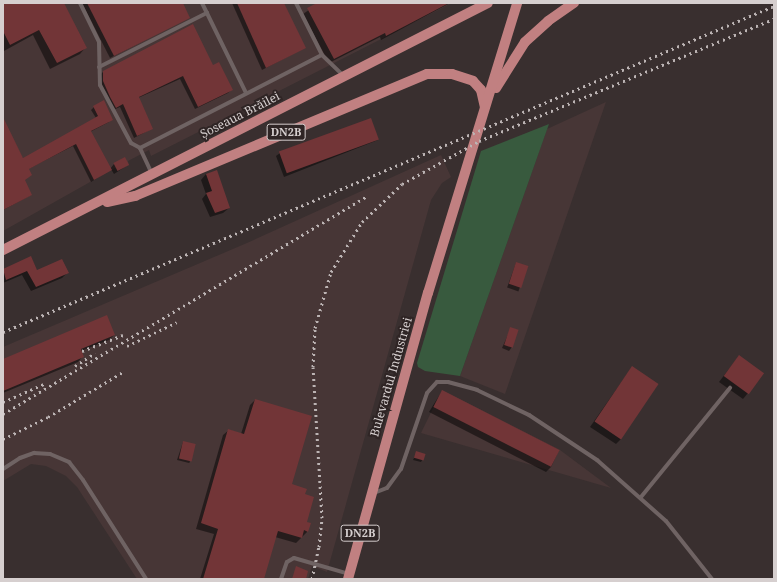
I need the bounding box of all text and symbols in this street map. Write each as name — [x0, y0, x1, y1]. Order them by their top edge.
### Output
street label: Șoseaua Brăilei — [198, 89, 282, 141]
road number: DN2B — [266, 123, 306, 141]
street label: Bulevardul Industriei — [367, 316, 415, 438]
road number: DN2B — [340, 524, 380, 542]

